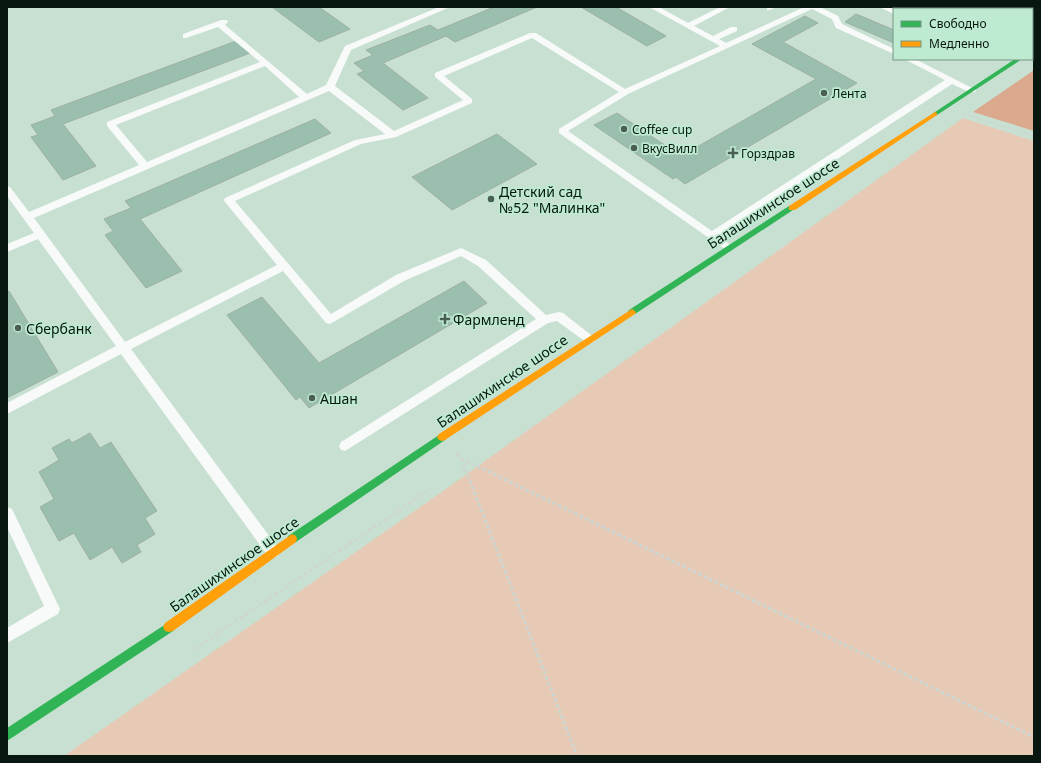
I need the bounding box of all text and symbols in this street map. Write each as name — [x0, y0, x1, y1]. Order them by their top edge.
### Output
legend — [893, 8, 1033, 60]
text: Свободно — [929, 15, 987, 32]
text: Медленно — [929, 35, 989, 52]
place label: Лента — [832, 85, 867, 102]
marker: Лента — [819, 88, 829, 98]
place label: Coffee cup — [632, 121, 692, 138]
marker: Coffee cup — [619, 124, 629, 134]
place label: ВкусВилл — [642, 140, 697, 157]
marker: ВкусВилл — [629, 143, 639, 153]
place label: Горздрав — [741, 145, 795, 162]
marker: Горздрав — [728, 148, 738, 158]
street label: Балашихинское шоссе — [703, 153, 843, 253]
place label: Детский сад №52 "Малинка" — [499, 182, 605, 217]
marker: Детский сад №52 "Малинка" — [486, 194, 496, 204]
place label: Фармленд — [453, 310, 525, 329]
marker: Фармленд — [440, 314, 450, 324]
place label: Сбербанк — [26, 319, 92, 338]
marker: Сбербанк — [13, 323, 23, 333]
street label: Балашихинское шоссе — [433, 330, 571, 432]
place label: Ашан — [320, 389, 358, 408]
marker: Ашан — [307, 393, 317, 403]
street label: Балашихинское шоссе — [166, 512, 303, 616]

